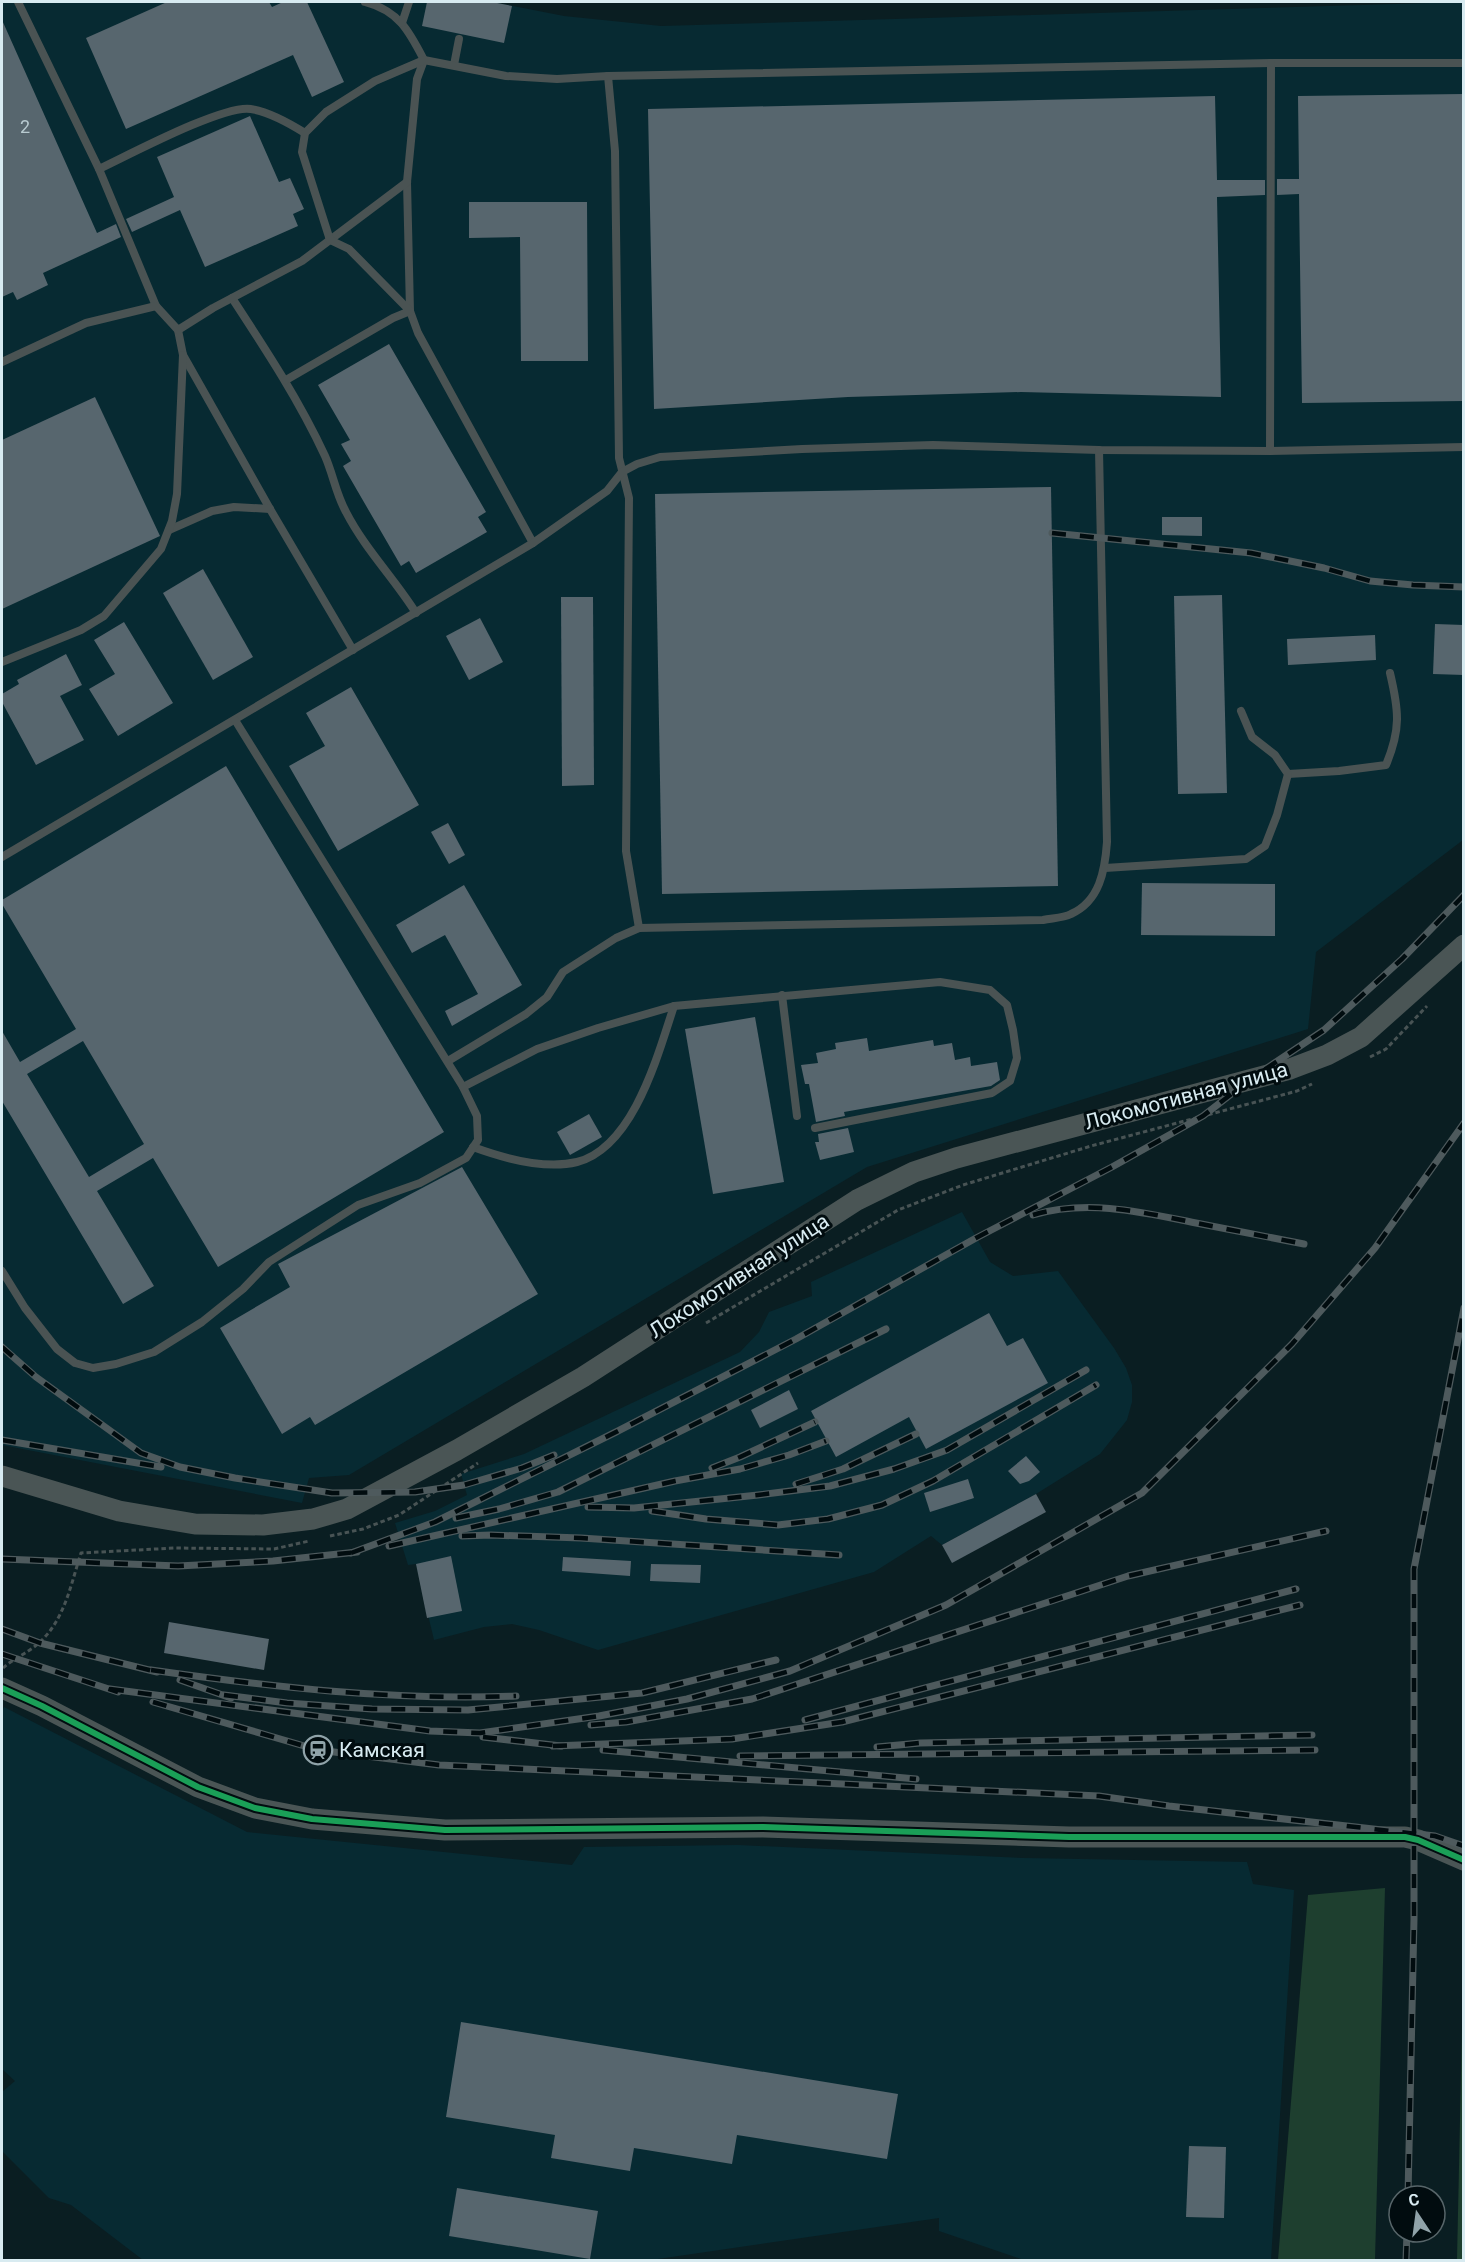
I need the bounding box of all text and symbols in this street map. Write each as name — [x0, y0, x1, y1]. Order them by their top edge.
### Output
house number: 2 — [20, 116, 30, 137]
street label: Локомотивная улица — [1082, 1057, 1290, 1135]
street label: Локомотивная улица — [645, 1209, 833, 1343]
station icon: Камская — [302, 1734, 334, 1766]
place label: Камская — [339, 1738, 425, 1762]
north arrow — [1387, 2184, 1447, 2244]
text: С — [1407, 2189, 1421, 2210]

